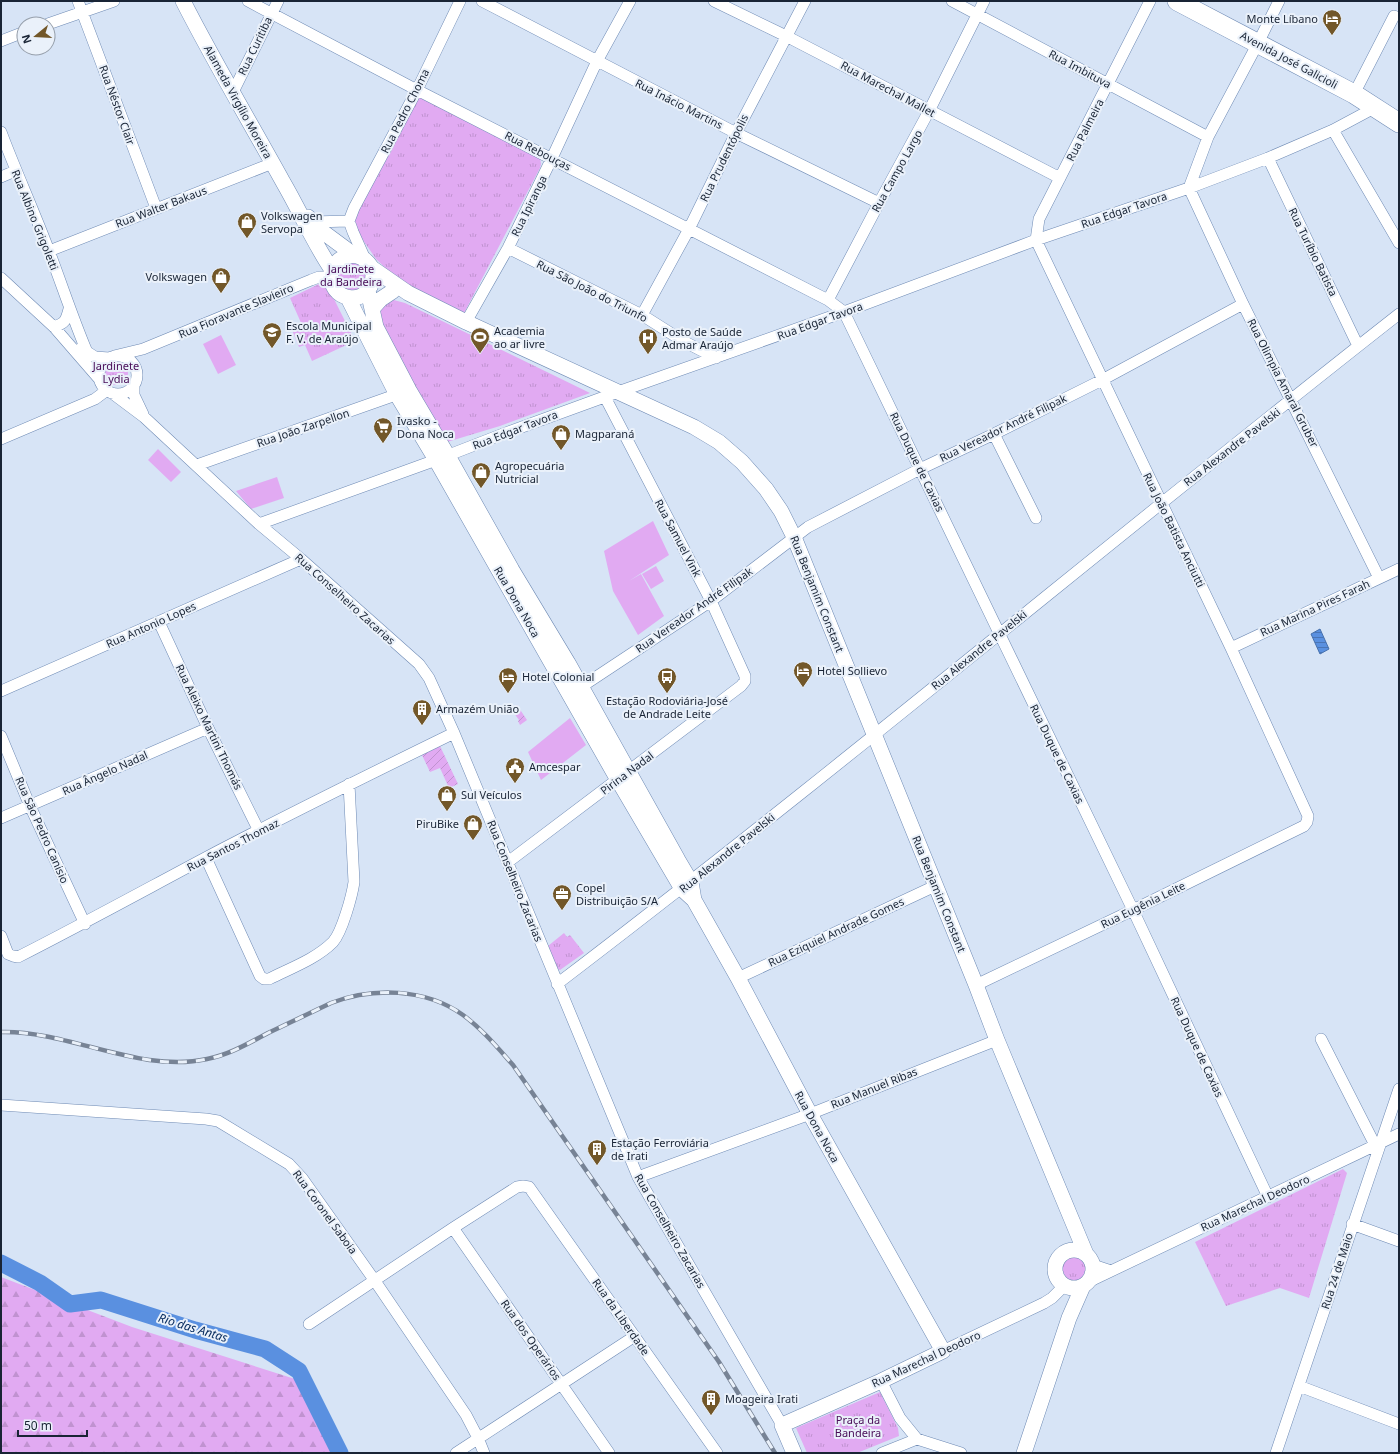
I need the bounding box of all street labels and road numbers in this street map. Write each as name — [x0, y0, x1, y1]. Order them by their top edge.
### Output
street label: Rua Curitiba — [234, 14, 275, 78]
street label: Avenida José Galicioli — [1238, 27, 1341, 92]
street label: Alameda Virgílio Moreira — [201, 42, 276, 161]
street label: Rua Imbituva — [1046, 46, 1114, 91]
street label: Rua Marechal Mallet — [838, 57, 938, 120]
street label: Rua Néstor Clair — [96, 63, 139, 147]
street label: Rua Pedro Choma — [377, 66, 432, 156]
street label: Rua Inácio Martins — [633, 75, 726, 132]
street label: Rua Palmeira — [1062, 96, 1107, 164]
street label: Rua Prudentópolis — [696, 112, 751, 204]
street label: Rua Rebouças — [502, 127, 574, 174]
street label: Rua Campo Largo — [868, 127, 926, 215]
street label: Rua Albino Grigoletti — [8, 167, 62, 272]
street label: Rua Ipiranga — [507, 173, 550, 239]
street label: Rua Walter Bakaus — [113, 182, 209, 231]
street label: Rua Edgar Tavora — [1079, 188, 1169, 231]
street label: Rua Turíbio Batista — [1285, 205, 1341, 299]
street label: Rua São João do Triunfo — [534, 256, 651, 325]
street label: Rua Fioravante Slavieiro — [176, 279, 296, 342]
street label: Rua Edgar Tavora — [775, 298, 865, 343]
street label: Rua Olimpia Amaral Gruber — [1244, 316, 1323, 450]
street label: Rua Vereador André Filipak — [937, 390, 1069, 465]
street label: Rua Alexandre Pavelski — [1180, 404, 1283, 489]
street label: Rua João Zarpellon — [254, 405, 351, 450]
street label: Rua Edgar Tavora — [470, 406, 560, 453]
street label: Rua Duque de Caxias — [887, 409, 948, 514]
street label: Rua João Batista Anciutti — [1140, 470, 1209, 590]
street label: Rua Samuel Vink — [652, 496, 705, 579]
street label: Rua Benjamim Constant — [787, 533, 848, 654]
street label: Rua Conselheiro Zacarias — [292, 550, 399, 648]
street label: Rua Vereador André Filipak — [632, 563, 755, 656]
street label: Rua Dona Noca — [491, 564, 544, 640]
street label: Rua Marina Pires Farah — [1258, 576, 1372, 640]
street label: Rua Antonio Lopes — [103, 598, 198, 651]
street label: Rua Alexandre Pavelski — [928, 606, 1030, 693]
street label: Rua Aleixo Martini Thomás — [172, 661, 246, 792]
street label: Rua Duque de Caxias — [1027, 701, 1088, 806]
street label: Rua Ângelo Nadal — [60, 747, 150, 798]
street label: Pirina Nadal — [597, 748, 656, 798]
street label: Rua São Pedro Canisio — [12, 774, 73, 886]
street label: Rua Alexandre Pavelski — [676, 809, 778, 896]
street label: Rua Santos Thomaz — [184, 815, 281, 874]
street label: Rua Conselheiro Zacarias — [484, 818, 547, 944]
street label: Rua Benjamim Constant — [909, 833, 970, 954]
street label: Rua Eugênia Leite — [1098, 878, 1188, 932]
street label: Rua Eziquiel Andrade Gomes — [765, 893, 906, 970]
street label: Rua Duque de Caxias — [1168, 994, 1227, 1099]
street label: Rua Manuel Ribas — [828, 1063, 919, 1112]
street label: Rua Dona Noca — [792, 1088, 843, 1165]
street label: Rua Coronel Saboia — [290, 1167, 361, 1257]
street label: Rua Conselheiro Zacarias — [631, 1171, 709, 1291]
street label: Rua Marechal Deodoro — [1198, 1171, 1312, 1234]
street label: Rua 24 de Maio — [1317, 1230, 1356, 1311]
street label: Rua da Liberdade — [589, 1275, 653, 1358]
street label: Rua dos Operários — [498, 1296, 565, 1383]
street label: Rua Marechal Deodoro — [869, 1327, 983, 1390]

